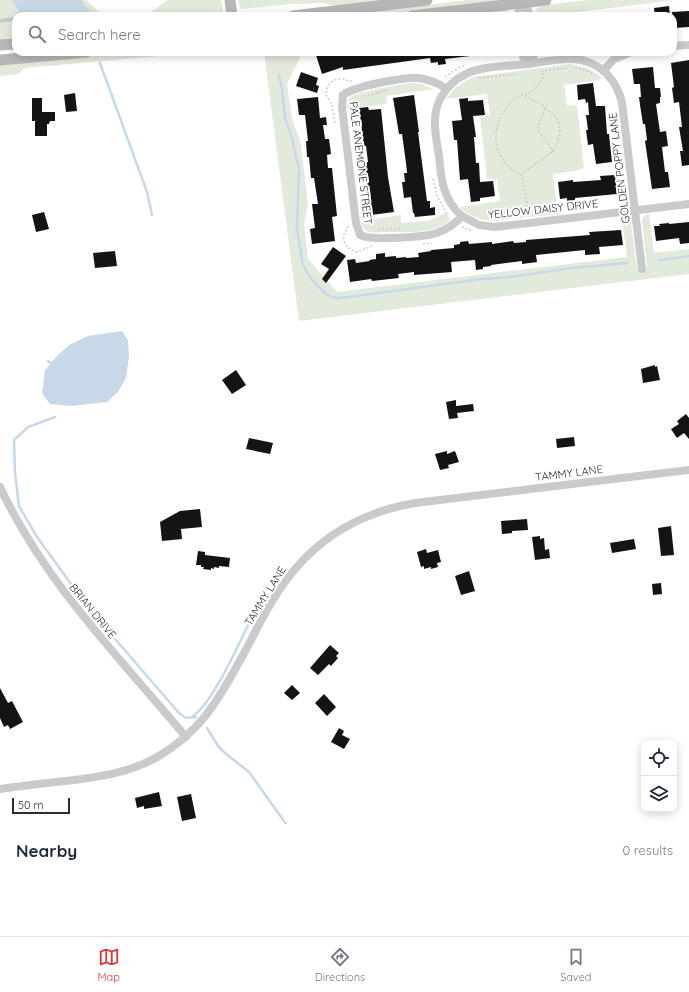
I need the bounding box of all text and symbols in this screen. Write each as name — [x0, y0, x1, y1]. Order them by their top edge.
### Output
search box — [12, 12, 677, 56]
icon: search — [26, 23, 48, 45]
text: Search here — [58, 25, 141, 44]
street label: PALE ANEMONE STREET — [347, 101, 376, 226]
street label: GOLDEN POPPY LANE — [605, 112, 633, 224]
street label: YELLOW DAISY DRIVE — [487, 196, 599, 222]
street label: TAMMY LANE — [535, 462, 603, 484]
street label: TAMMY LANE — [241, 564, 289, 628]
street label: BRIAN DRIVE — [66, 581, 120, 641]
map controls — [641, 740, 677, 812]
button: locate — [641, 740, 677, 776]
button: layers — [641, 776, 677, 812]
scale bar — [12, 796, 70, 815]
text: 50 m — [18, 798, 44, 812]
text: Nearby — [16, 840, 77, 861]
text: 0 results — [622, 842, 673, 858]
tab: Map — [97, 946, 120, 984]
tab: Directions — [315, 946, 365, 984]
tab: Saved — [560, 946, 592, 984]

